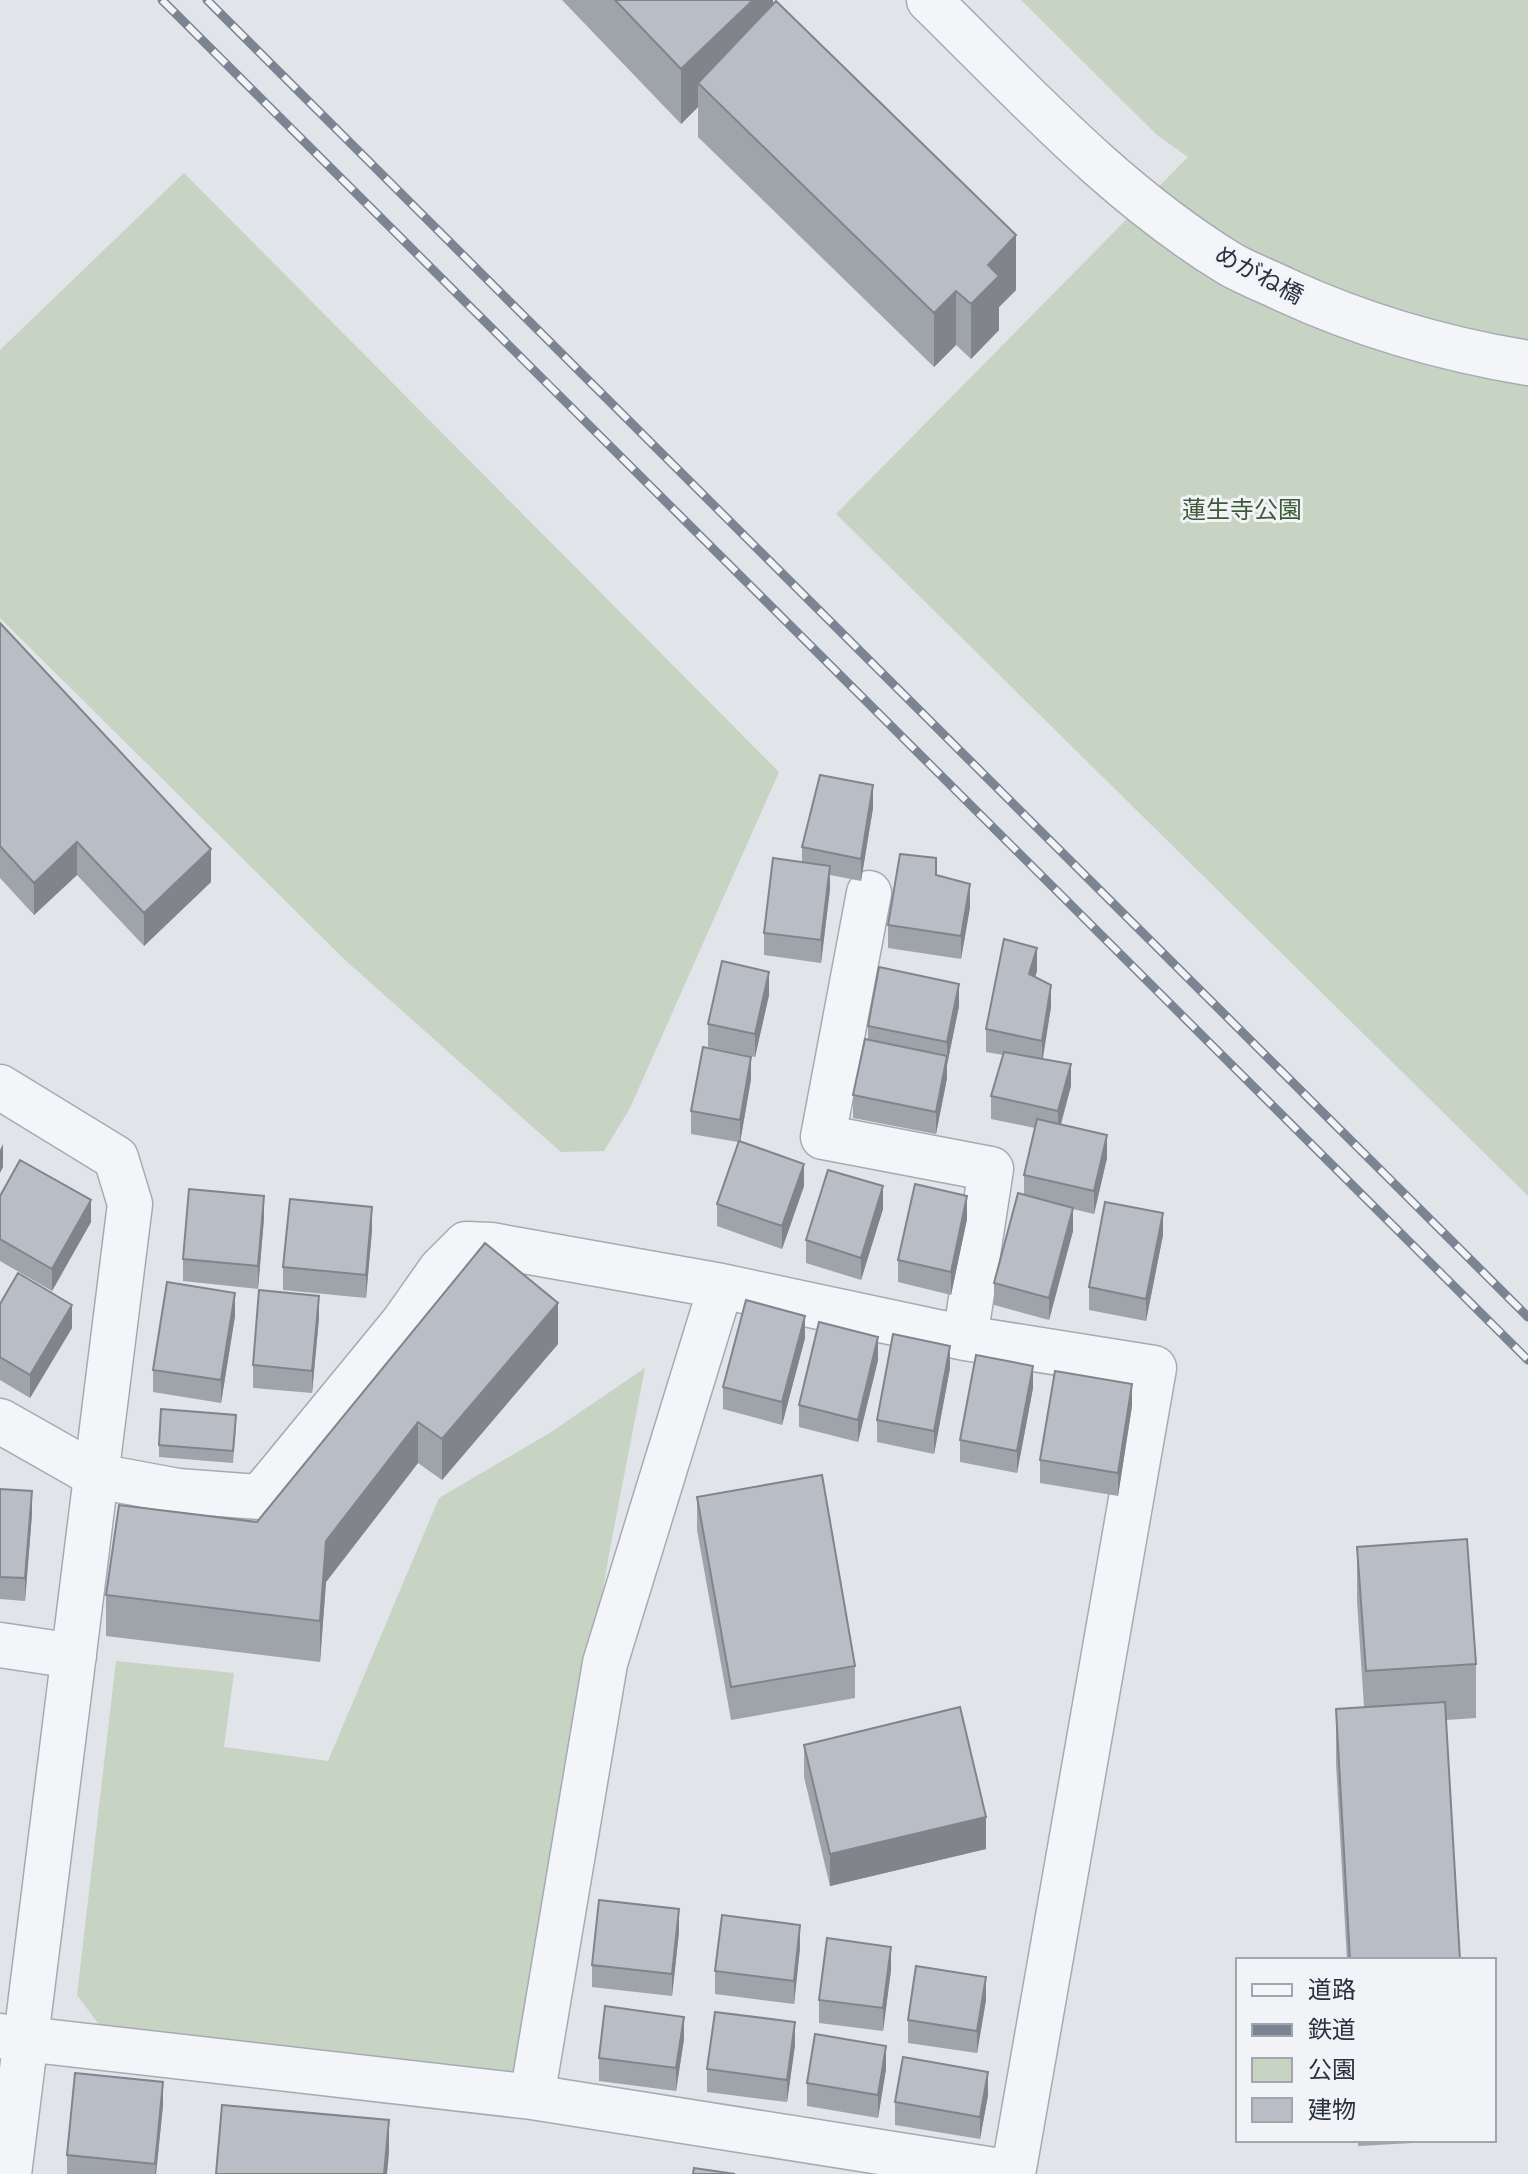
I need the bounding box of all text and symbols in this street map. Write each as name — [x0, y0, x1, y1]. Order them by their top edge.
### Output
street label: めがね橋 — [1210, 240, 1308, 310]
park label: 蓮生寺公園 — [1182, 496, 1302, 524]
legend — [1236, 1958, 1496, 2142]
text: 道路 — [1308, 1976, 1356, 2004]
text: 鉄道 — [1308, 2016, 1356, 2044]
text: 公園 — [1308, 2056, 1356, 2084]
text: 建物 — [1308, 2096, 1356, 2124]

